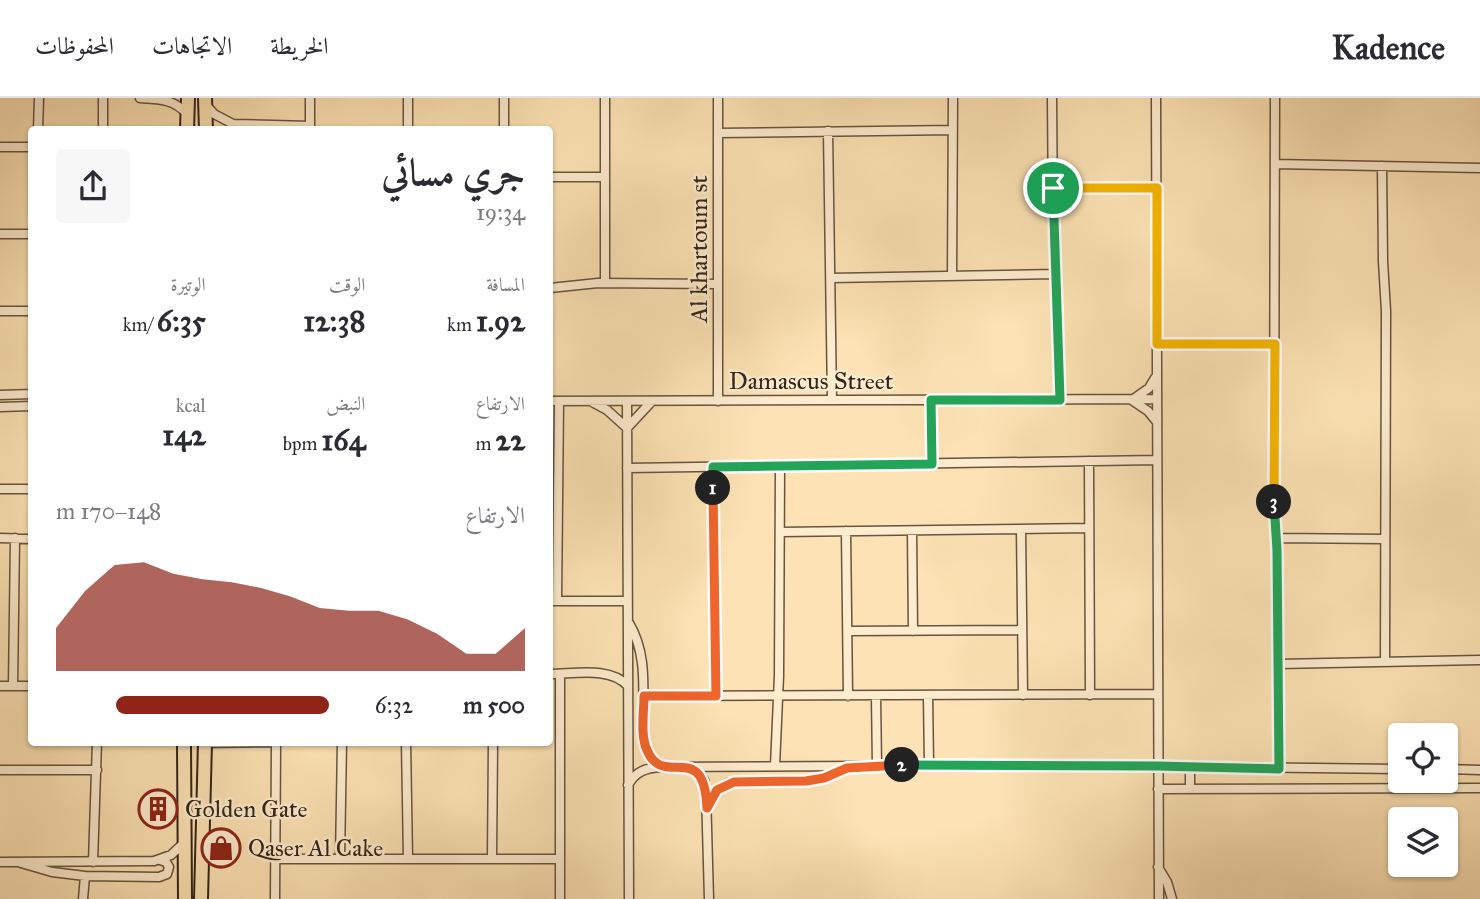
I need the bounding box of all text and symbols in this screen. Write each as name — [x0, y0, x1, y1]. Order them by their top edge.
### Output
text: Kadence — [1332, 28, 1445, 68]
text: المحفوظات — [35, 31, 114, 61]
text: الاتجاهات — [152, 31, 232, 61]
text: الخريطة — [270, 31, 329, 61]
button: share — [56, 149, 130, 223]
text: جري مسائي — [381, 149, 525, 195]
pin — [1023, 158, 1083, 218]
icon: arrive — [1034, 169, 1072, 207]
street label: Al khartoum st — [684, 175, 714, 324]
text: 19:34 — [476, 198, 525, 226]
text: الوتيرة — [171, 273, 206, 296]
text: الوقت — [329, 273, 365, 296]
text: المسافة — [486, 273, 525, 296]
text: 6:35 — [157, 303, 206, 339]
text: 12:38 — [303, 303, 365, 339]
text: 1.92 — [476, 303, 525, 339]
text: /km — [123, 313, 157, 336]
text: km — [447, 313, 476, 336]
street label: Damascus Street — [729, 366, 894, 396]
text: النبض — [326, 392, 365, 415]
text: الارتفاع — [476, 392, 525, 415]
text: kcal — [176, 394, 206, 417]
text: 142 — [162, 417, 206, 453]
text: 164 — [321, 422, 365, 458]
text: 22 — [496, 422, 525, 458]
text: bpm — [283, 432, 321, 455]
text: m — [475, 432, 496, 455]
pin: 1 — [696, 470, 730, 506]
text: 1 — [709, 476, 716, 499]
pin: 3 — [1256, 484, 1292, 520]
text: 3 — [1270, 490, 1277, 513]
text: 148–170 m — [56, 497, 161, 525]
text: الارتفاع — [465, 501, 525, 529]
text: 6:32 — [375, 691, 413, 719]
text: 500 m — [463, 691, 525, 719]
map controls — [1388, 723, 1458, 877]
button: locate — [1388, 723, 1458, 793]
pin: 2 — [884, 748, 920, 782]
text: 2 — [897, 753, 906, 776]
building icon: Golden Gate — [137, 788, 179, 830]
place label: Golden Gate — [185, 794, 308, 824]
button: layers — [1388, 807, 1458, 877]
shop icon: Qaser Al Cake — [200, 827, 242, 869]
place label: Qaser Al Cake — [248, 833, 383, 863]

